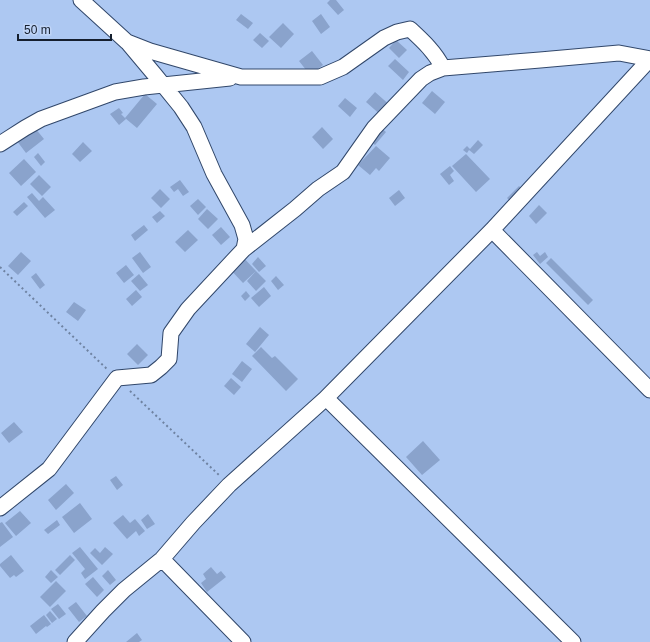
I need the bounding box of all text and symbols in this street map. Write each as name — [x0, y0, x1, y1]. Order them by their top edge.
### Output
scale bar — [18, 16, 111, 42]
text: 50 m — [24, 23, 51, 37]

